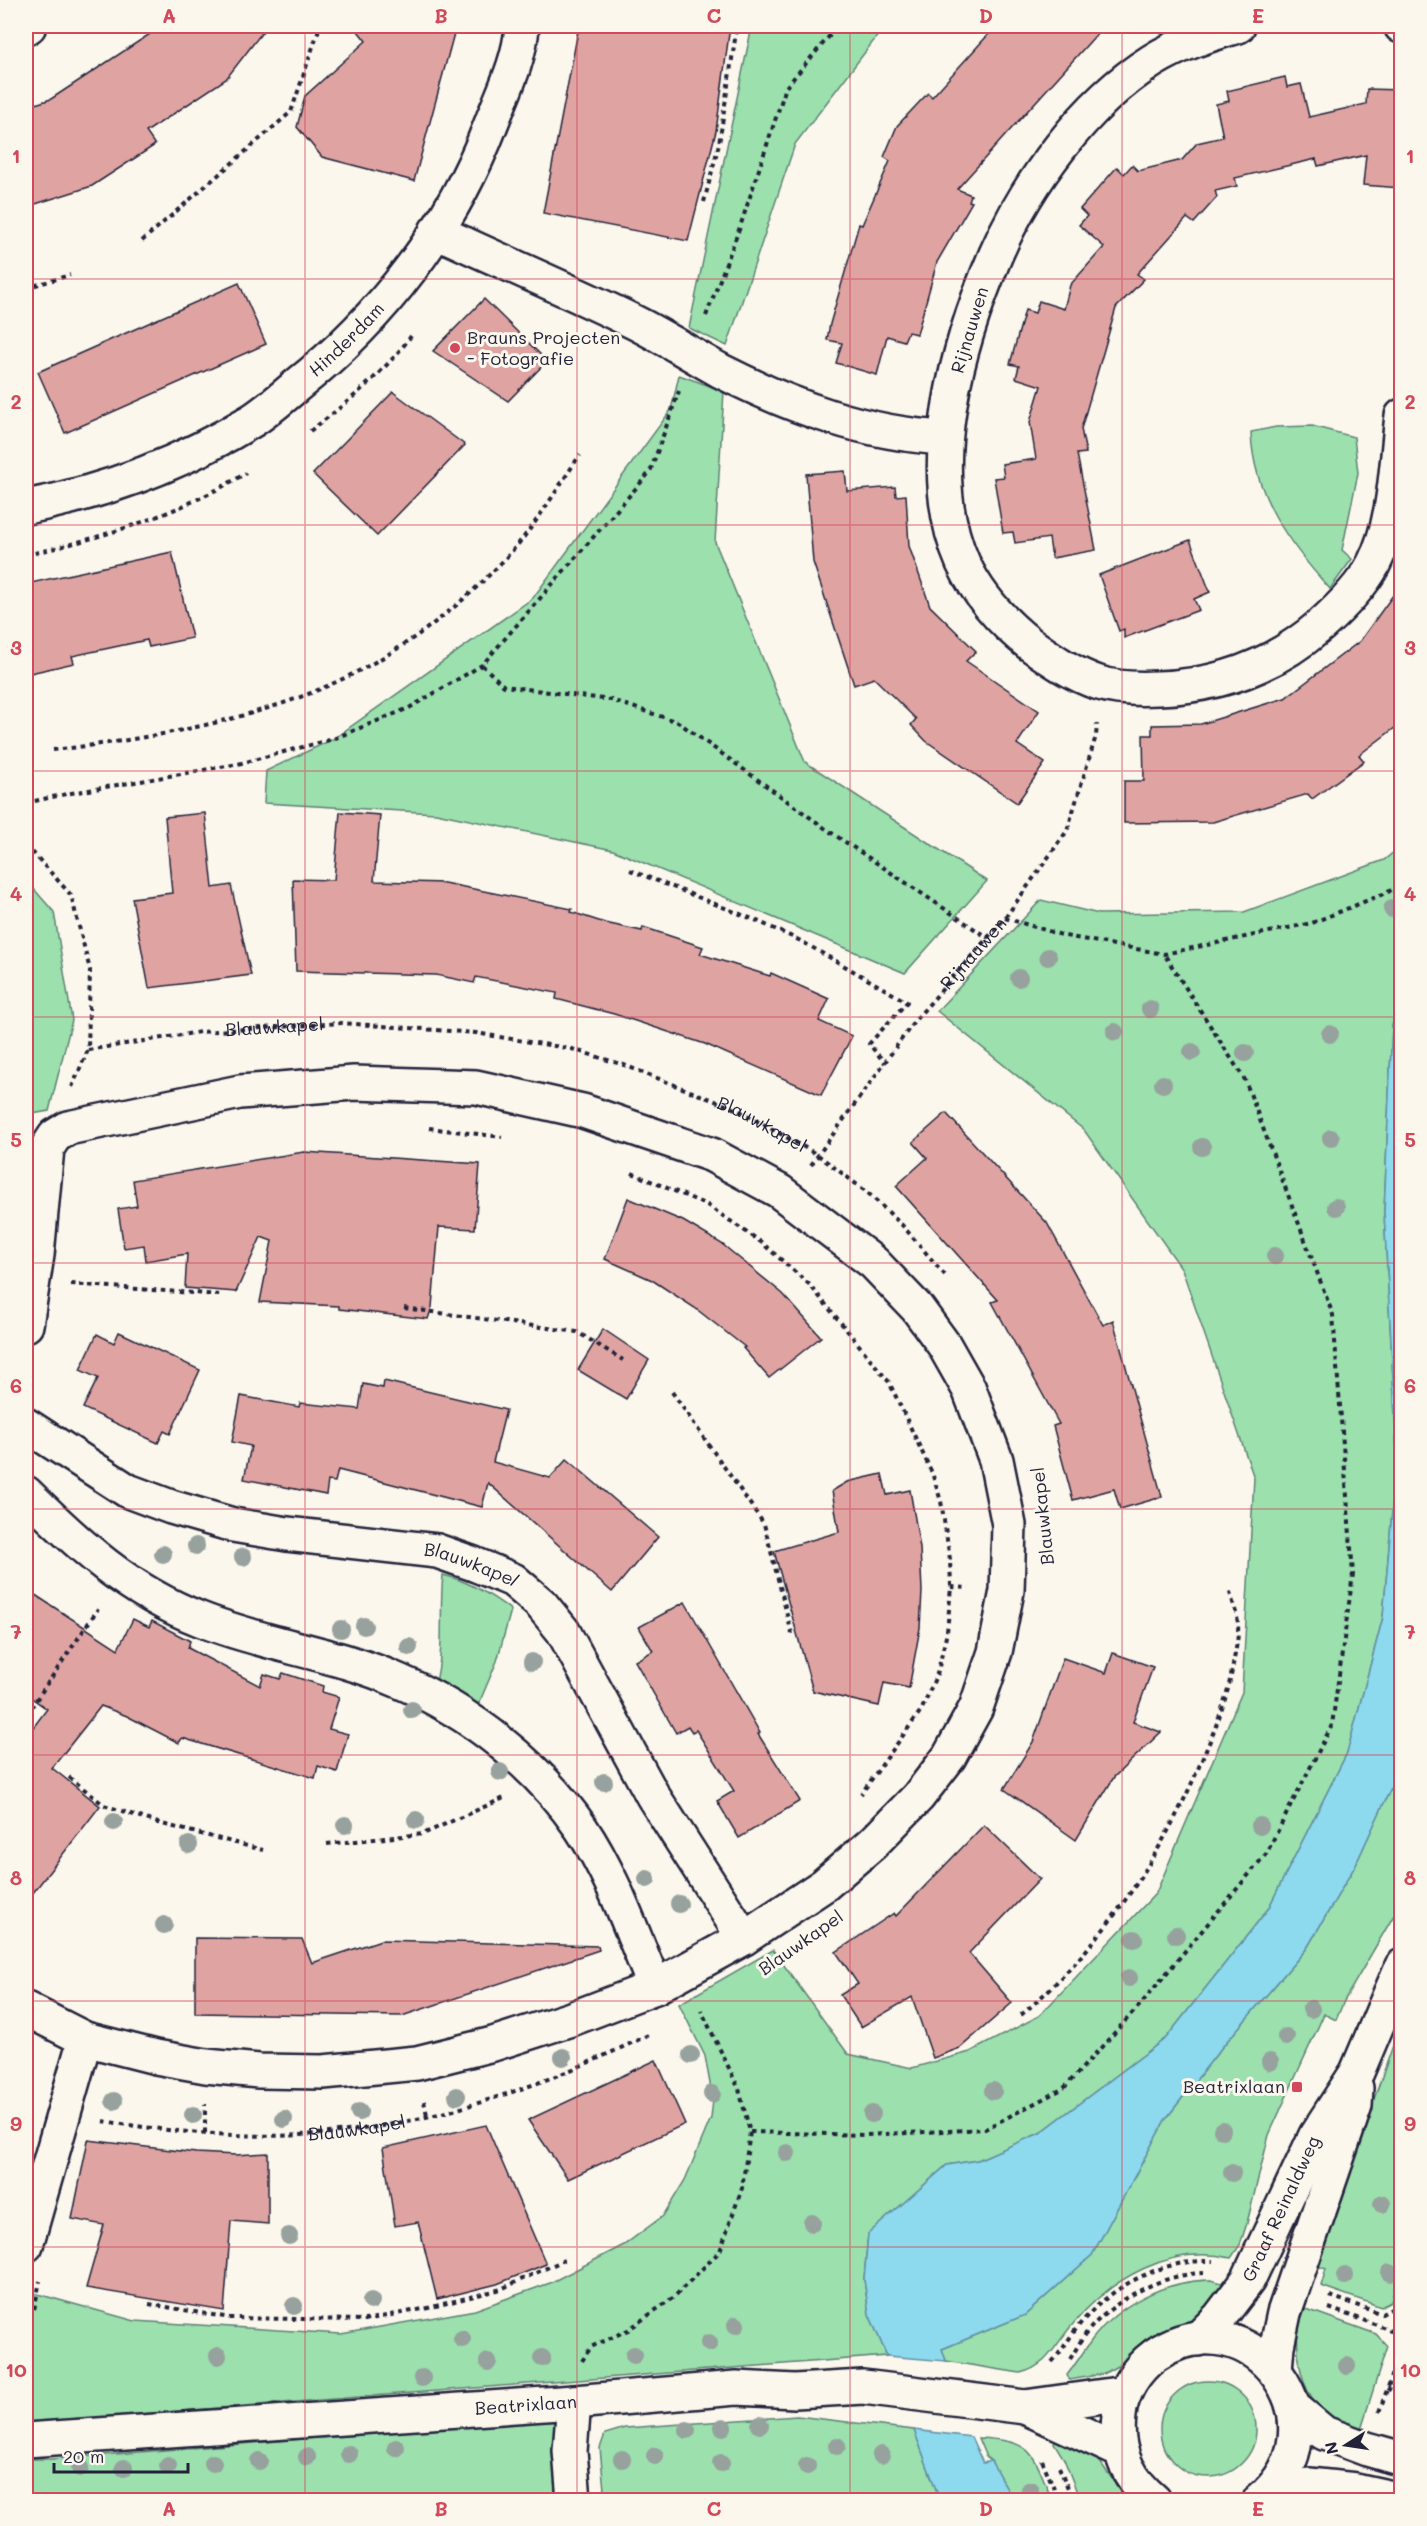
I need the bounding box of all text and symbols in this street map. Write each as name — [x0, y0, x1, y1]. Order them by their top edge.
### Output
text: A — [162, 2, 176, 28]
text: B — [434, 2, 448, 28]
text: C — [707, 2, 722, 28]
text: D — [979, 2, 993, 28]
text: E — [1252, 2, 1264, 28]
text: 1 — [12, 142, 20, 168]
text: 1 — [1406, 142, 1414, 168]
street label: Rijnauwen — [945, 284, 994, 376]
street label: Hinderdam — [303, 297, 389, 382]
place label: Brauns Projecten - Fotografie — [467, 325, 620, 370]
marker: Brauns Projecten - Fotografie — [448, 341, 462, 355]
text: 2 — [10, 388, 22, 414]
text: 2 — [1404, 388, 1416, 414]
text: 3 — [10, 634, 22, 660]
text: 3 — [1404, 634, 1416, 660]
text: 4 — [10, 880, 23, 906]
text: 4 — [1404, 880, 1417, 906]
street label: Rijnauwen — [934, 912, 1011, 994]
street label: Blauwkapel — [225, 1011, 324, 1041]
street label: Blauwkapel — [714, 1090, 811, 1157]
text: 5 — [10, 1126, 22, 1152]
text: 5 — [1404, 1126, 1416, 1152]
text: 6 — [10, 1372, 22, 1398]
text: 6 — [1404, 1372, 1416, 1398]
street label: Blauwkapel — [1025, 1466, 1059, 1566]
street label: Blauwkapel — [423, 1537, 525, 1591]
text: 7 — [10, 1618, 22, 1644]
text: 7 — [1404, 1618, 1416, 1644]
text: 8 — [10, 1864, 22, 1890]
text: 8 — [1404, 1864, 1416, 1890]
street label: Blauwkapel — [753, 1904, 848, 1980]
place label: Beatrixlaan — [1183, 2074, 1285, 2098]
marker: Beatrixlaan — [1290, 2080, 1304, 2094]
street label: Blauwkapel — [307, 2109, 408, 2146]
text: 9 — [10, 2110, 22, 2136]
text: 9 — [1404, 2110, 1416, 2136]
street label: Graaf Reinaldweg — [1236, 2132, 1325, 2285]
text: 10 — [5, 2356, 27, 2382]
text: 10 — [1399, 2356, 1421, 2382]
street label: Beatrixlaan — [474, 2389, 578, 2420]
north arrow — [1316, 2415, 1376, 2475]
scale bar — [54, 2436, 188, 2474]
text: N — [1319, 2440, 1342, 2456]
text: 20 m — [63, 2444, 104, 2468]
text: A — [162, 2495, 176, 2521]
text: B — [434, 2495, 448, 2521]
text: C — [707, 2495, 722, 2521]
text: D — [979, 2495, 993, 2521]
text: E — [1252, 2495, 1264, 2521]

